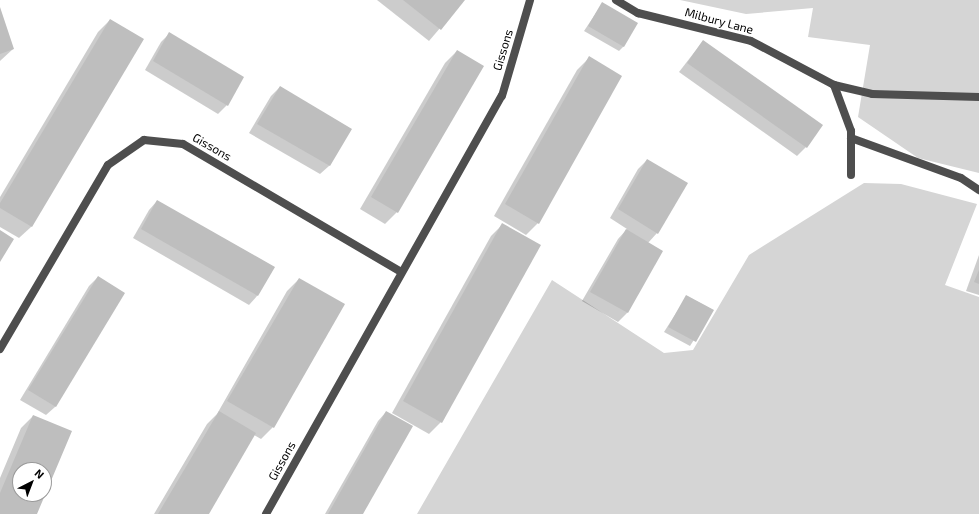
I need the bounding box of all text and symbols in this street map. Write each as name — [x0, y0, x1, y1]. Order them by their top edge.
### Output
street label: Milbury Lane — [683, 5, 755, 37]
street label: Gissons — [490, 28, 516, 72]
street label: Gissons — [190, 130, 234, 164]
street label: Gissons — [265, 439, 299, 483]
north arrow — [12, 462, 52, 502]
text: N — [32, 466, 47, 481]

